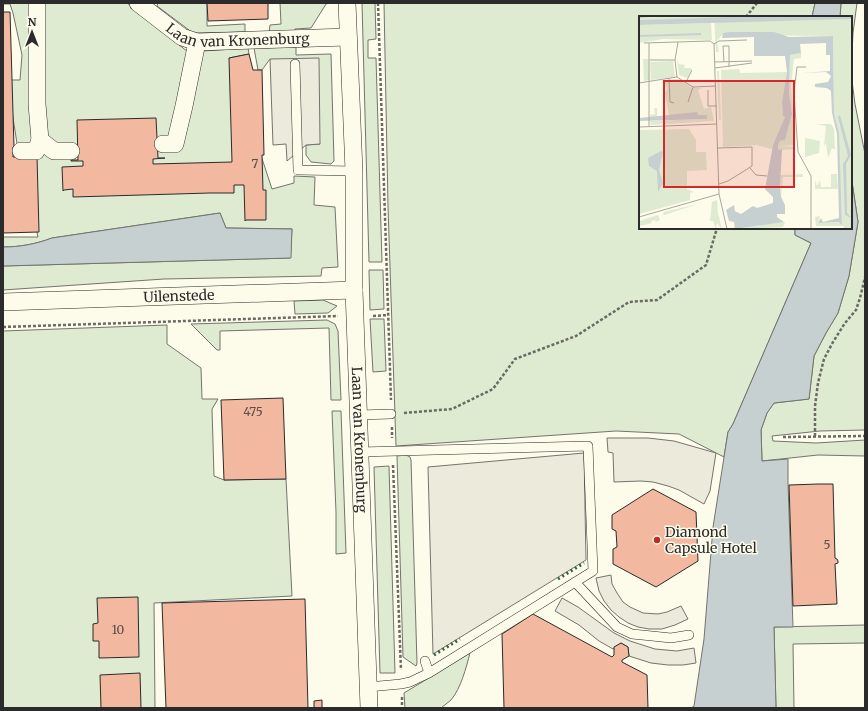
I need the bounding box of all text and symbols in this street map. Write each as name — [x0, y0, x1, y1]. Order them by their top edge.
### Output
north arrow — [12, 12, 52, 52]
text: N — [28, 15, 37, 29]
inset map — [639, 16, 852, 229]
street label: Laan van Kronenburg — [162, 19, 311, 51]
house number: 7 — [252, 156, 259, 171]
street label: Uilenstede — [143, 286, 215, 306]
street label: Laan van Kronenburg — [348, 366, 371, 514]
house number: 475 — [243, 404, 263, 419]
place label: Diamond Capsule Hotel — [665, 523, 757, 557]
marker: Diamond Capsule Hotel — [652, 535, 662, 545]
house number: 5 — [823, 537, 831, 552]
house number: 10 — [112, 622, 125, 637]

